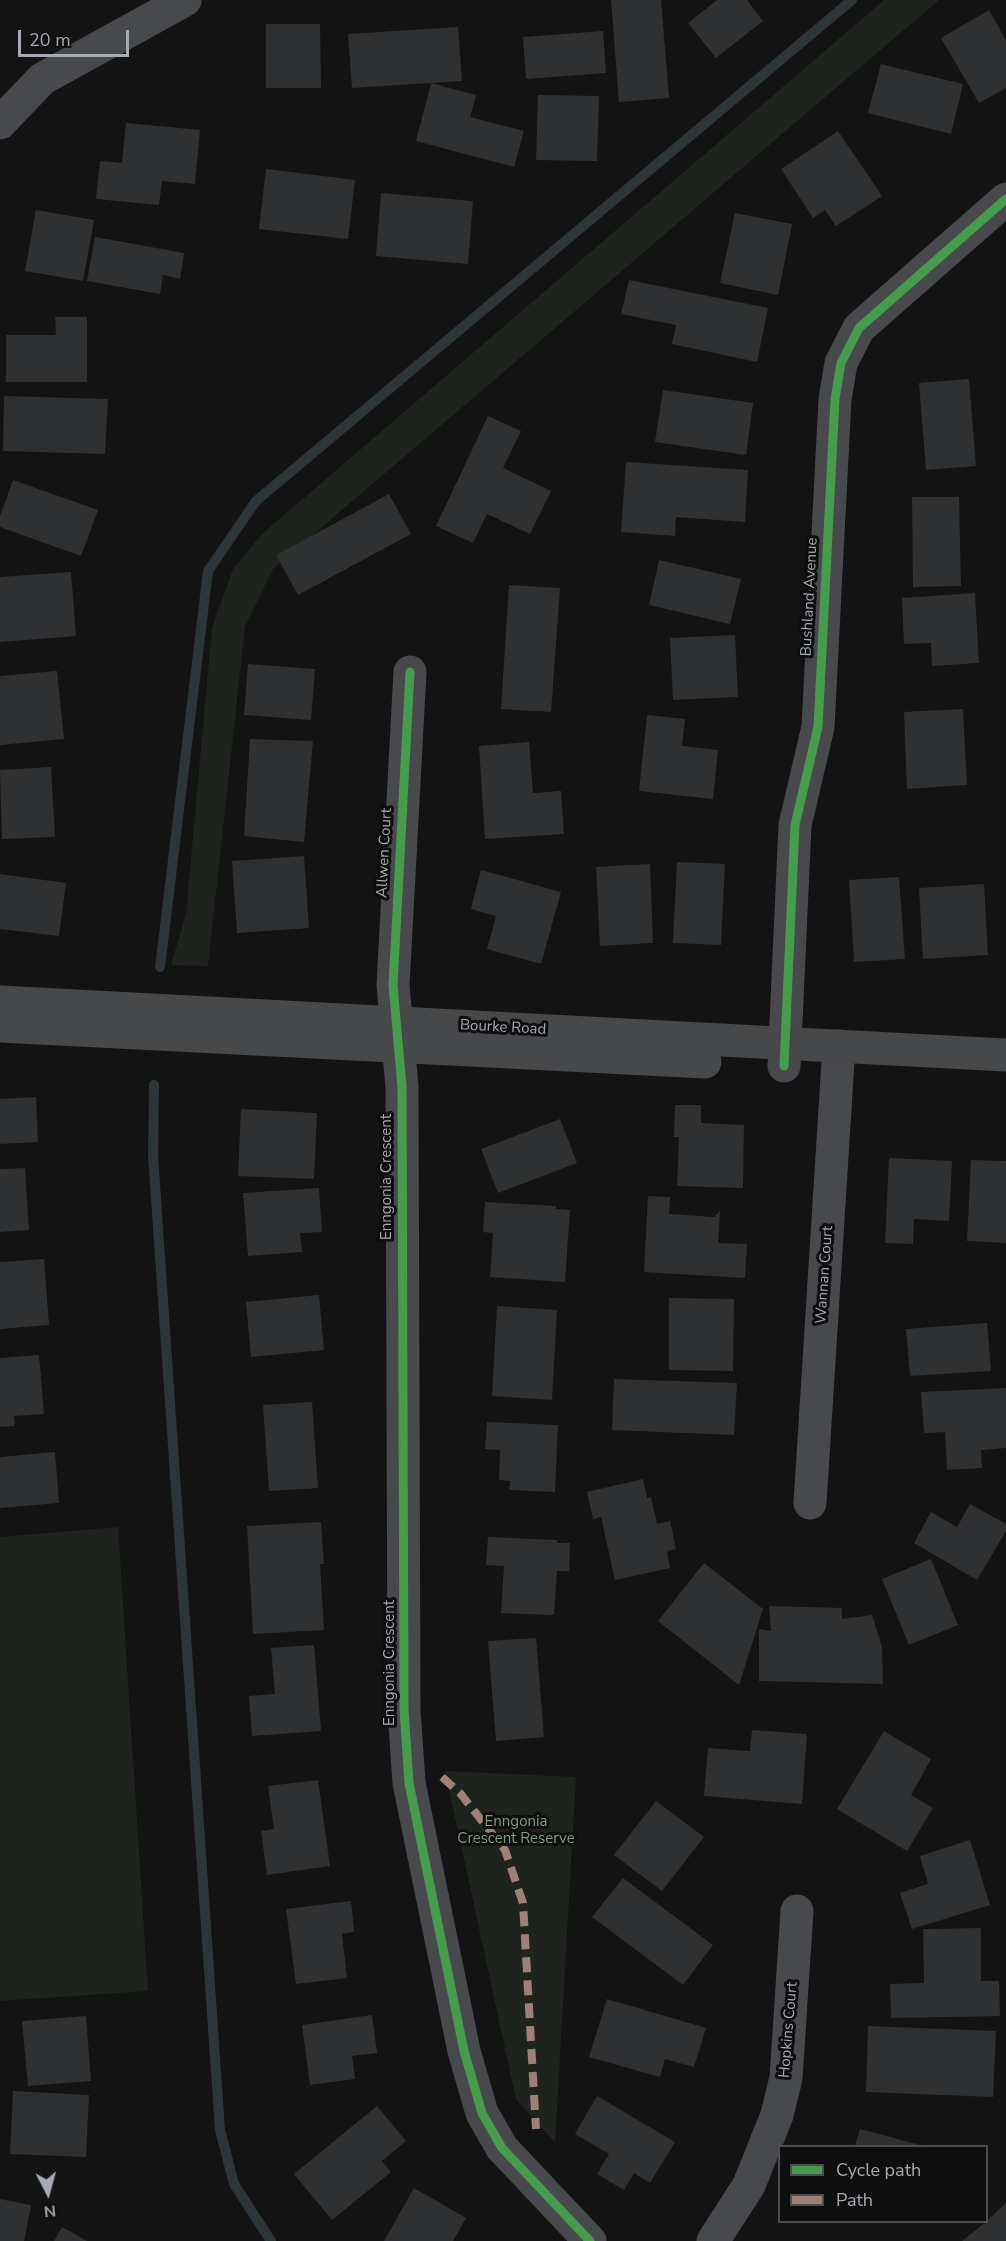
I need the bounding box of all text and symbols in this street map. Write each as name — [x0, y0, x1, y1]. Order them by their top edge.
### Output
scale bar — [21, 18, 132, 56]
text: 20 m — [29, 28, 71, 52]
street label: Bushland Avenue — [798, 537, 822, 657]
street label: Allwen Court — [374, 808, 396, 898]
street label: Bourke Road — [459, 1017, 547, 1039]
street label: Enngonia Crescent — [378, 1114, 396, 1240]
street label: Wannan Court — [813, 1225, 837, 1325]
street label: Enngonia Crescent — [381, 1600, 399, 1726]
park label: Enngonia Crescent Reserve — [457, 1813, 575, 1848]
street label: Hopkins Court — [776, 1981, 802, 2079]
legend — [778, 2145, 988, 2223]
text: Cycle path — [836, 2158, 921, 2182]
north arrow — [18, 2163, 78, 2223]
text: Path — [836, 2188, 873, 2212]
text: N — [43, 2199, 57, 2222]

